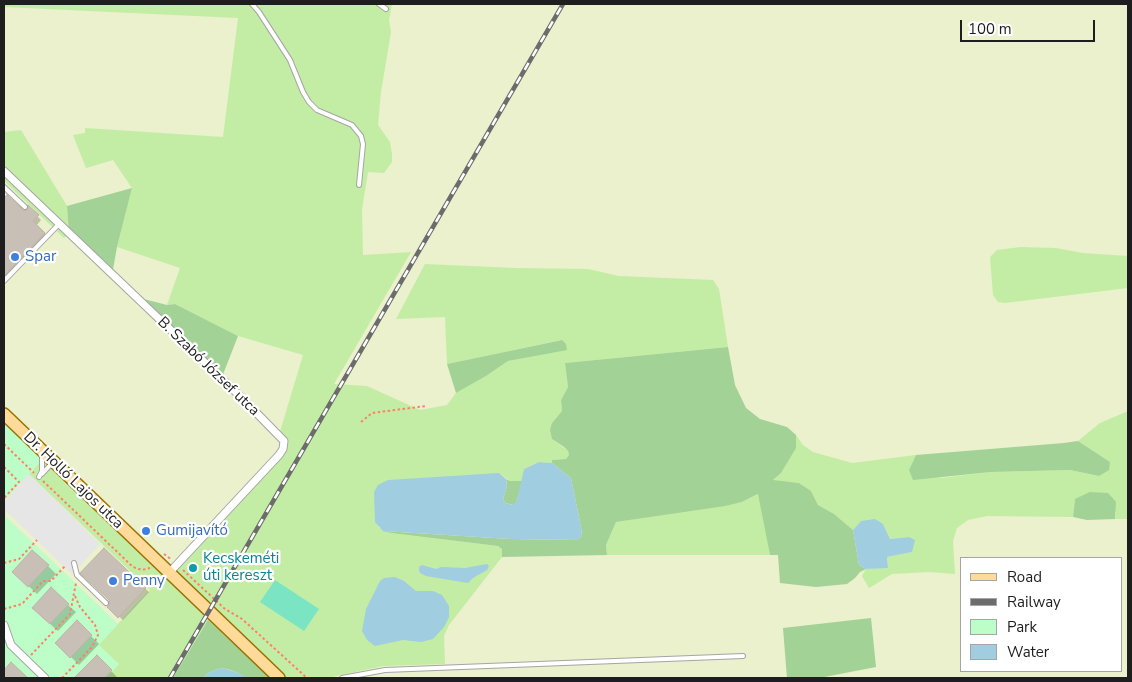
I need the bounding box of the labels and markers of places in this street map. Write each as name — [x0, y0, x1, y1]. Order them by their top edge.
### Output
place label: Spar — [25, 248, 56, 266]
marker: Spar — [9, 251, 21, 263]
place label: Gumijavító — [156, 522, 228, 540]
marker: Gumijavító — [140, 525, 152, 537]
place label: Kecskeméti úti kereszt — [203, 550, 279, 585]
marker: Kecskeméti úti kereszt — [187, 562, 199, 574]
place label: Penny — [123, 572, 165, 590]
marker: Penny — [107, 575, 119, 587]

